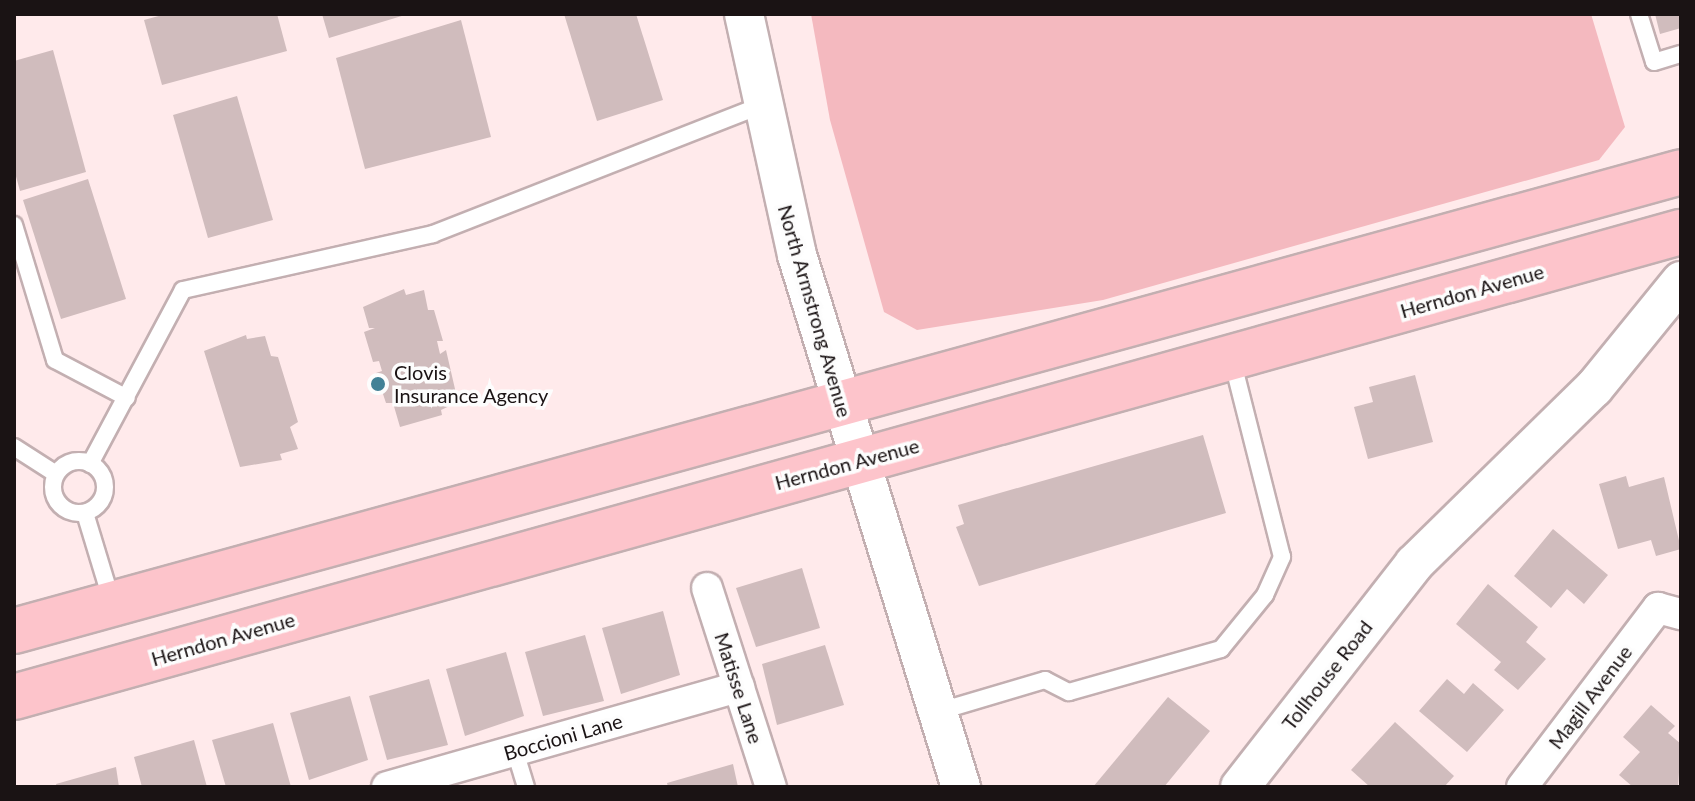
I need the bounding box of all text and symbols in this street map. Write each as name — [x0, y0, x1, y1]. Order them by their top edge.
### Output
street label: North Armstrong Avenue — [773, 201, 857, 421]
street label: Herndon Avenue — [1397, 259, 1547, 323]
place label: Clovis Insurance Agency — [394, 360, 549, 407]
marker: Clovis Insurance Agency — [369, 375, 387, 393]
street label: Herndon Avenue — [772, 433, 922, 495]
street label: Herndon Avenue — [148, 607, 298, 671]
street label: Tollhouse Road — [1277, 615, 1377, 735]
street label: Matisse Lane — [710, 629, 768, 747]
street label: Magill Avenue — [1543, 640, 1637, 754]
street label: Boccioni Lane — [501, 709, 625, 765]

